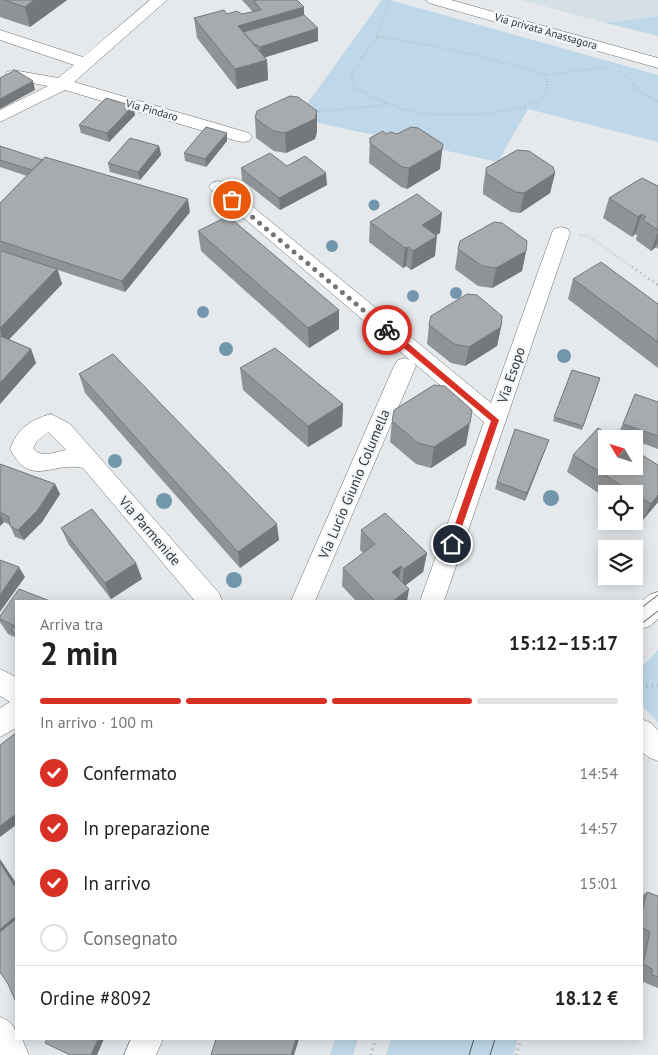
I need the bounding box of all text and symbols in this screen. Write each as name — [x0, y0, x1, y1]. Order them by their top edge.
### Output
street label: Via privata Anassagora — [492, 9, 599, 52]
street label: Via Pindaro — [123, 96, 180, 124]
pin — [211, 179, 253, 221]
icon: bag — [218, 186, 246, 214]
courier — [362, 305, 412, 355]
icon: bike — [373, 316, 401, 344]
street label: Via Esopo — [493, 344, 529, 406]
street label: Via Lucio Giunio Columella — [314, 406, 394, 563]
north arrow — [598, 430, 642, 475]
map controls — [598, 430, 643, 585]
button: locate — [598, 485, 643, 530]
street label: Via Parmenide — [114, 492, 185, 569]
pin — [431, 523, 473, 565]
icon: home — [438, 530, 466, 558]
button: layers — [598, 540, 643, 585]
text: Arriva tra — [40, 614, 103, 634]
text: 15:12–15:17 — [509, 631, 618, 655]
text: 2 min — [40, 632, 118, 674]
text: In arrivo · 100 m — [40, 712, 153, 732]
icon: check — [40, 759, 68, 787]
text: Confermato — [83, 761, 177, 785]
text: 14:54 — [580, 763, 618, 783]
icon: check — [40, 814, 68, 842]
text: In preparazione — [83, 816, 210, 840]
text: 14:57 — [580, 818, 618, 838]
icon: check — [40, 869, 68, 897]
text: In arrivo — [83, 871, 151, 895]
text: 15:01 — [580, 873, 618, 893]
text: Consegnato — [83, 926, 178, 950]
text: Ordine #8092 — [40, 986, 152, 1010]
text: 18.12 € — [555, 986, 618, 1010]

